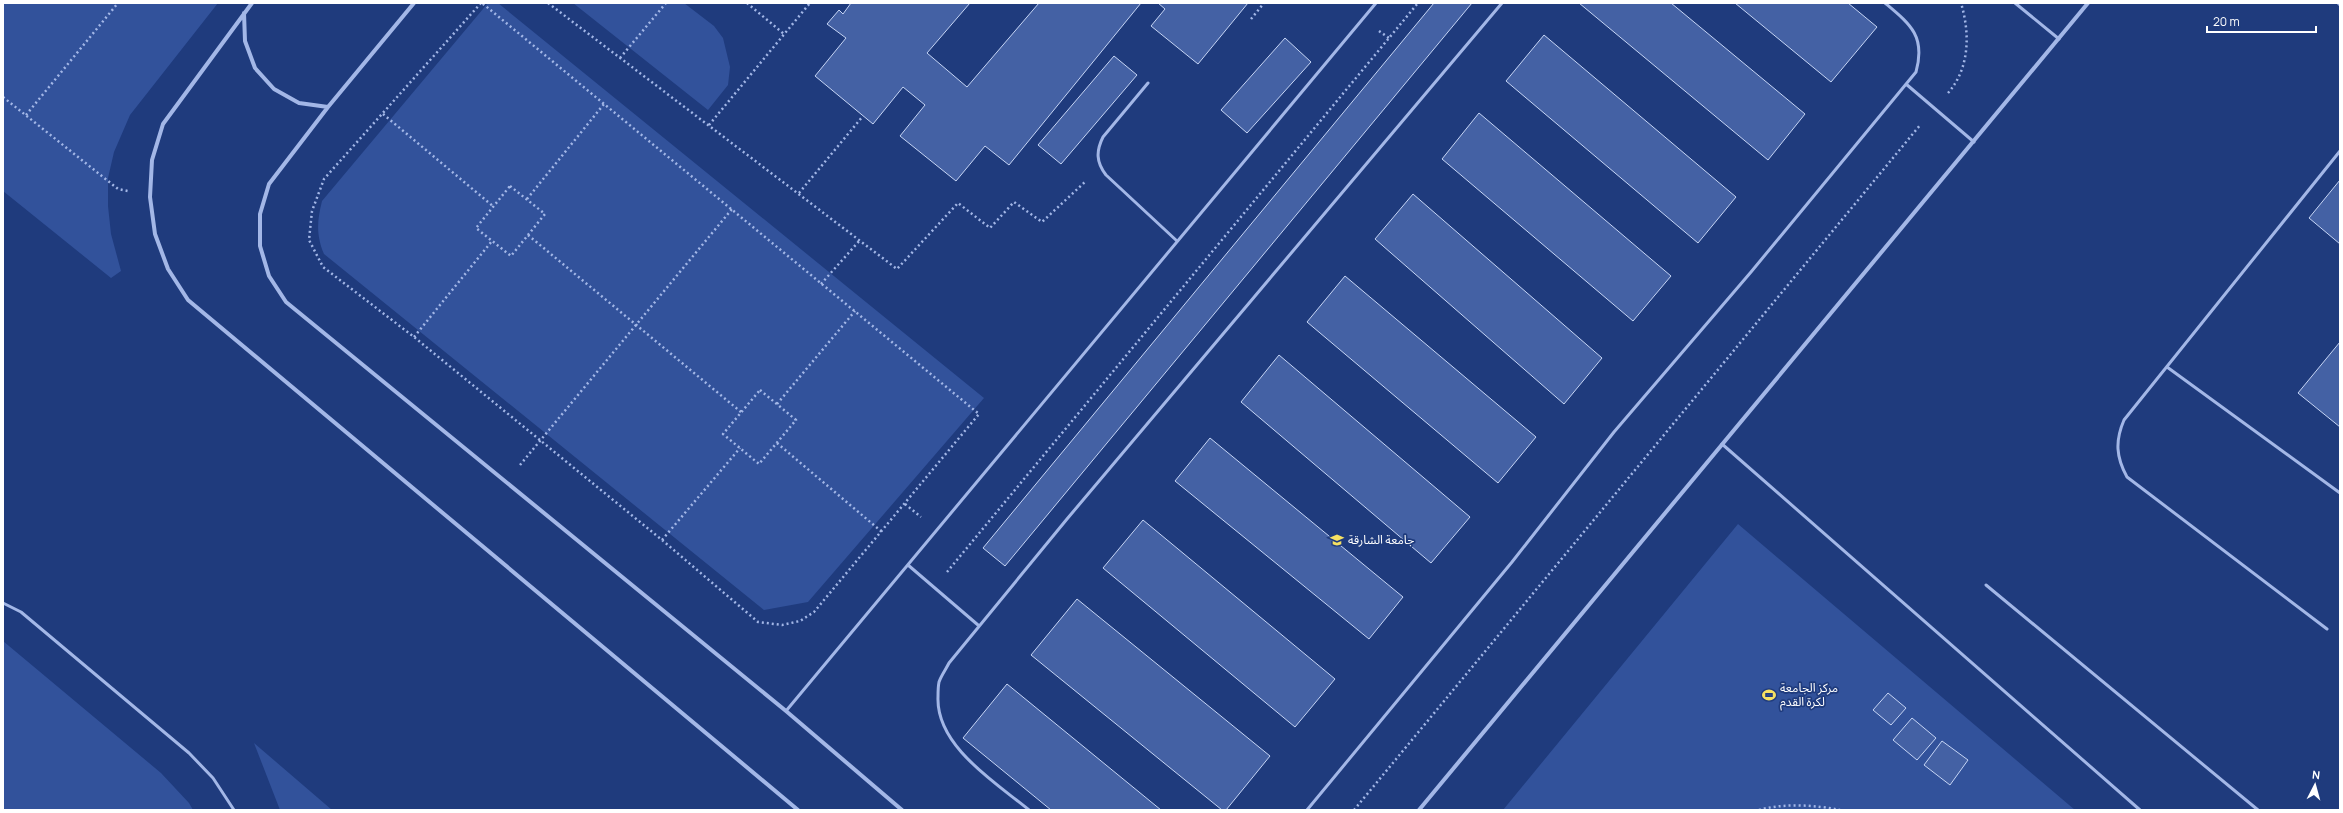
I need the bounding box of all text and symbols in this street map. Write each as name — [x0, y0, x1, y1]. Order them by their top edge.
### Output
scale bar — [2207, 8, 2316, 34]
text: 20 m — [2213, 13, 2240, 30]
place label: جامعة الشارقة — [1348, 531, 1414, 548]
school or university icon: جامعة الشارقة — [1329, 532, 1345, 548]
place label: مركز الجامعة لكرة القدم — [1780, 679, 1838, 711]
sports icon: مركز الجامعة لكرة القدم — [1761, 687, 1777, 703]
north arrow — [2295, 765, 2335, 805]
text: N — [2311, 767, 2321, 782]

